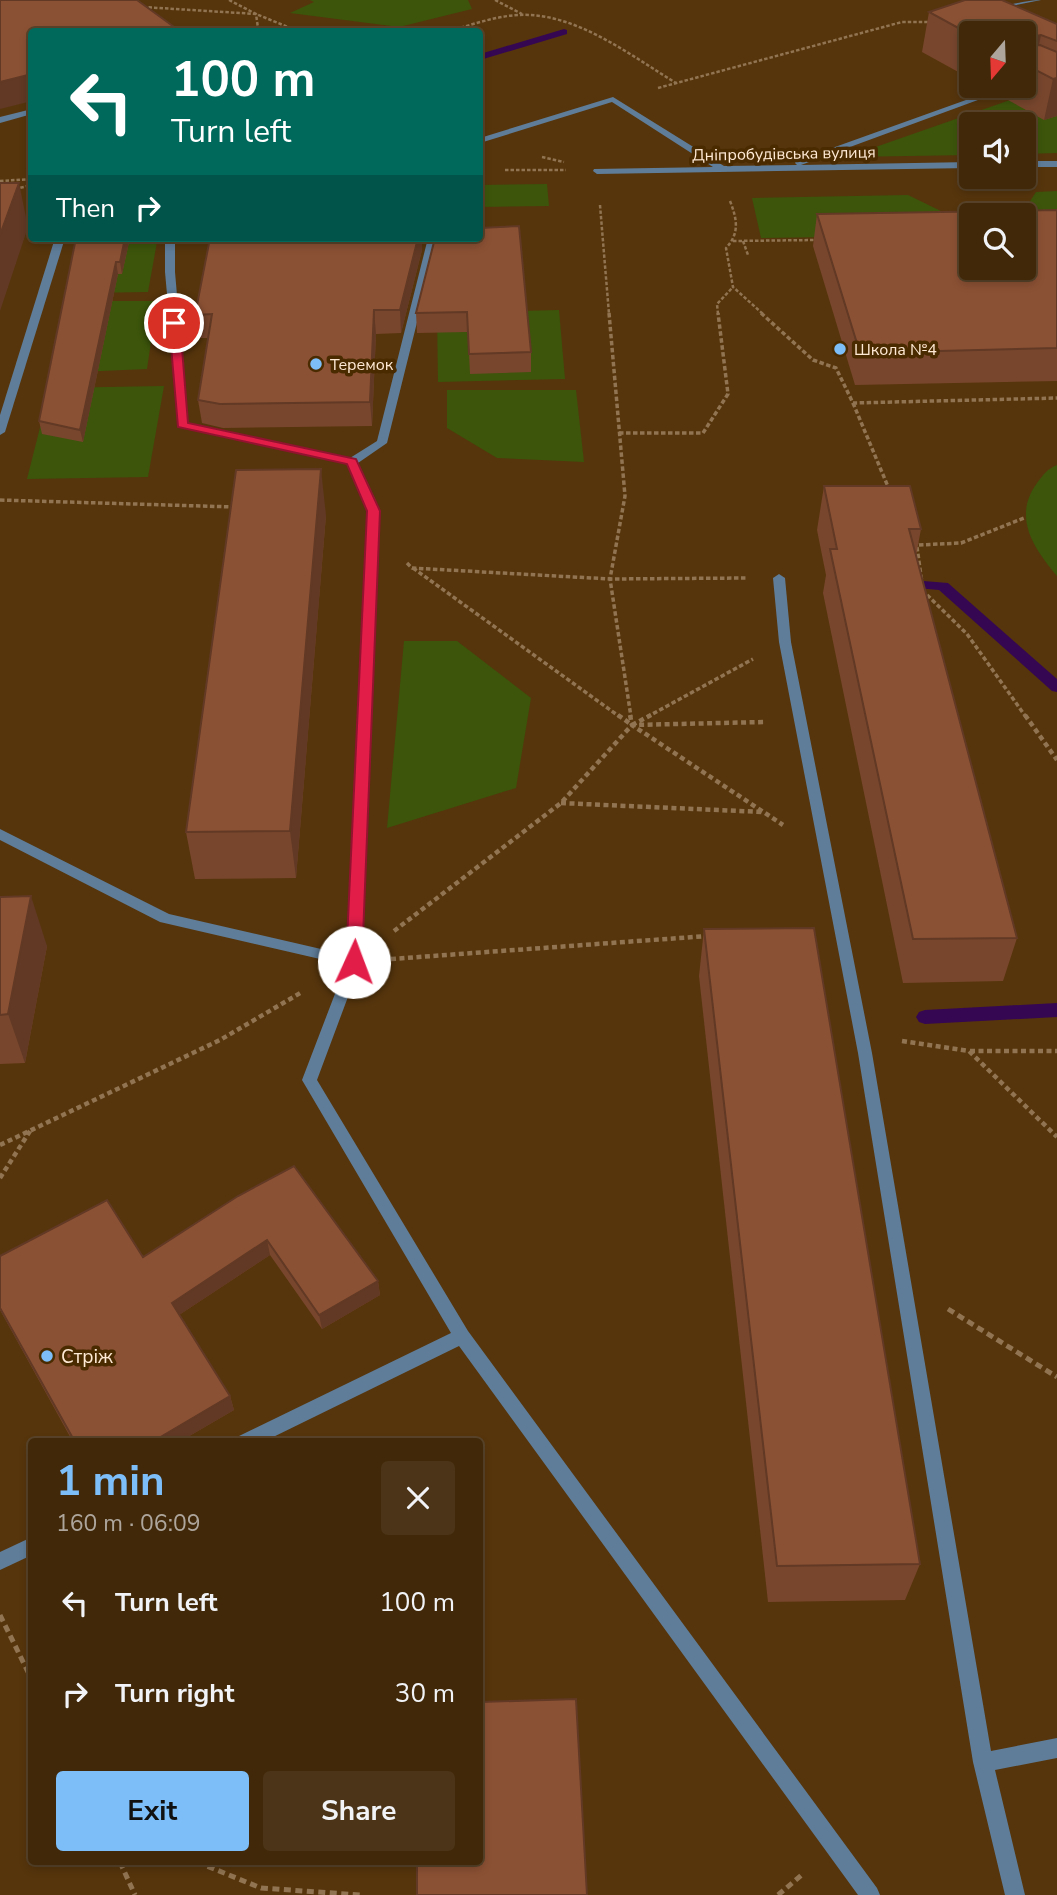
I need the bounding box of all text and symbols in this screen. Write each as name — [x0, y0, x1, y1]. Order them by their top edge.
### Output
north arrow — [959, 21, 1036, 98]
map controls — [959, 21, 1036, 280]
text: 100 m — [171, 46, 315, 113]
icon: left — [56, 56, 147, 147]
text: Turn left — [171, 110, 291, 153]
button: sound — [959, 112, 1036, 189]
street label: Дніпробудівська вулиця — [692, 141, 876, 167]
icon: right — [129, 189, 167, 227]
text: Then — [56, 191, 115, 226]
button: search — [959, 203, 1036, 280]
pin — [144, 293, 204, 353]
icon: arrive — [155, 304, 193, 342]
place label: Школа №4 — [854, 339, 937, 361]
marker: Школа №4 — [832, 341, 848, 357]
place label: Теремок — [330, 354, 394, 376]
marker: Теремок — [308, 356, 324, 372]
position arrow — [317, 925, 391, 999]
place label: Стріж — [61, 1344, 113, 1370]
marker: Стріж — [39, 1348, 55, 1364]
text: 1 min — [56, 1453, 165, 1510]
button: close — [381, 1461, 455, 1535]
text: 160 m · 06:09 — [56, 1508, 201, 1539]
icon: left — [56, 1584, 94, 1622]
text: Turn left — [115, 1585, 218, 1620]
text: 100 m — [379, 1585, 455, 1620]
icon: right — [56, 1675, 94, 1713]
text: Turn right — [115, 1676, 234, 1711]
text: 30 m — [395, 1676, 455, 1711]
button: Exit — [56, 1771, 249, 1851]
button: Share — [263, 1771, 455, 1851]

